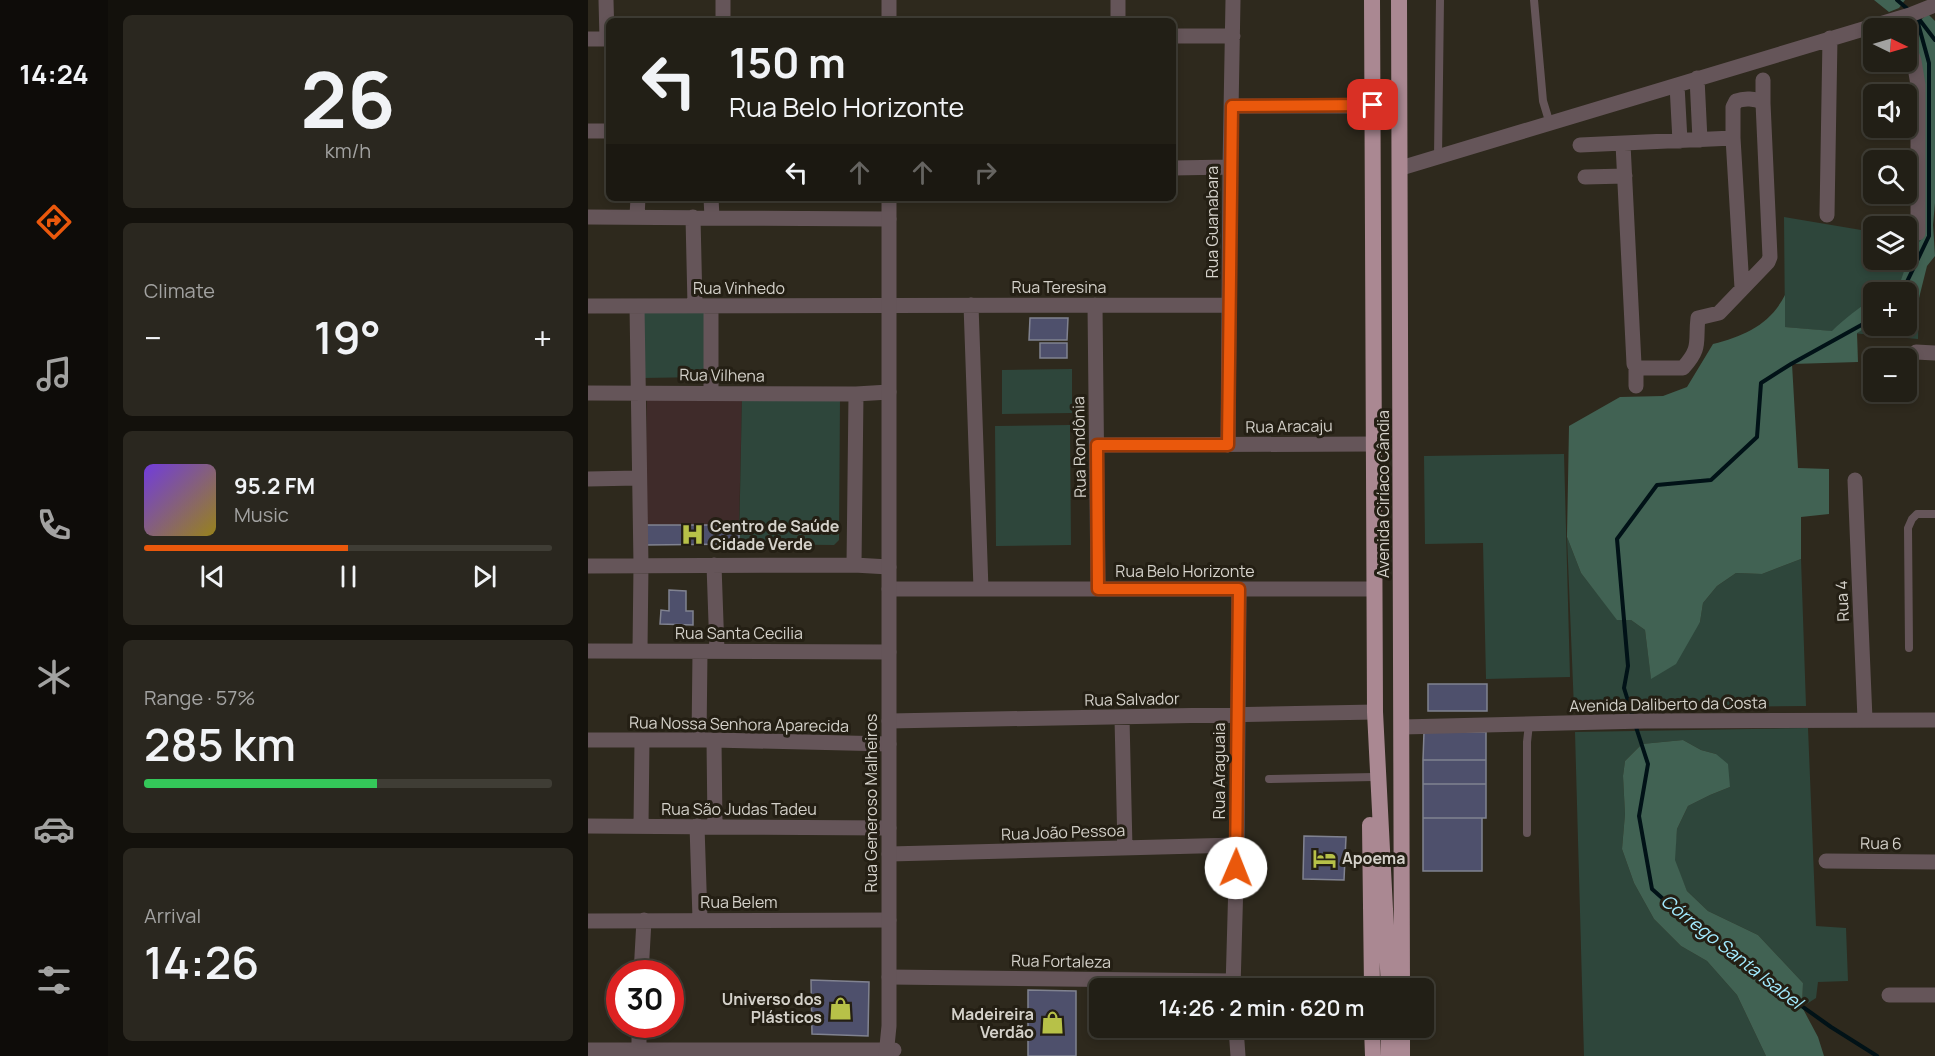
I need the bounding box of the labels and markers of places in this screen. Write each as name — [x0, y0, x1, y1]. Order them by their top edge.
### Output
pin — [1347, 79, 1398, 130]
place label: Centro de Saúde Cidade Verde — [710, 515, 840, 555]
hospital icon: Centro de Saúde Cidade Verde — [679, 522, 705, 548]
hotel icon: Apoema — [1311, 845, 1337, 871]
place label: Apoema — [1342, 847, 1405, 869]
place label: Universo dos Plásticos — [722, 988, 822, 1028]
shop icon: Universo dos Plásticos — [827, 995, 853, 1021]
place label: Madeireira Verdão — [951, 1003, 1034, 1043]
shop icon: Madeireira Verdão — [1039, 1010, 1065, 1036]

